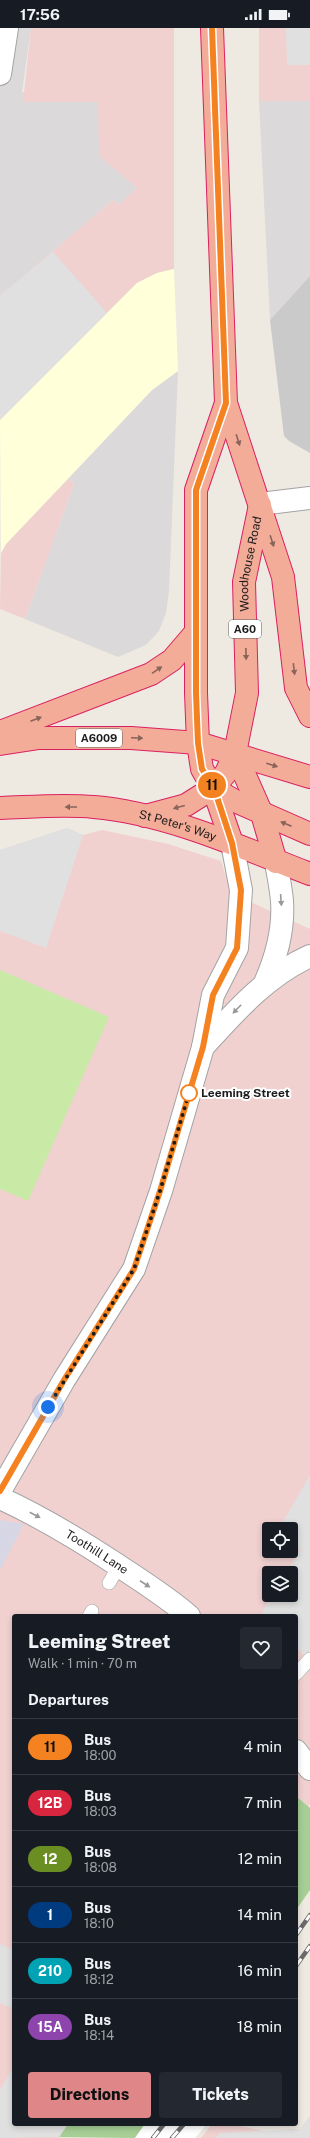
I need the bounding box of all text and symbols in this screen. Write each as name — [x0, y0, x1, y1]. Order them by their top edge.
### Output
text: 17:56 — [20, 6, 60, 23]
one-way arrow — [235, 434, 241, 446]
street label: Woodhouse Road — [237, 515, 264, 612]
one-way arrow — [269, 536, 275, 548]
road number: A60 — [229, 620, 261, 638]
one-way arrow — [243, 648, 249, 661]
one-way arrow — [291, 663, 297, 675]
one-way arrow — [152, 666, 162, 674]
one-way arrow — [31, 715, 43, 721]
road number: A6009 — [76, 729, 122, 747]
one-way arrow — [131, 735, 143, 742]
one-way arrow — [266, 762, 278, 768]
line badge: 11 — [194, 772, 230, 798]
text: 11 — [206, 777, 218, 793]
one-way arrow — [64, 804, 77, 810]
one-way arrow — [172, 804, 184, 810]
street label: St Peter's Way — [138, 807, 219, 844]
one-way arrow — [279, 820, 291, 826]
one-way arrow — [278, 894, 284, 907]
one-way arrow — [232, 1004, 242, 1014]
marker: Leeming Street — [180, 1084, 198, 1102]
place label: Leeming Street — [201, 1086, 290, 1100]
your location — [38, 1397, 58, 1417]
one-way arrow — [29, 1511, 41, 1518]
map controls — [262, 1522, 298, 1602]
button: locate — [262, 1522, 298, 1558]
street label: Toothill Lane — [63, 1527, 131, 1577]
button: layers — [262, 1566, 298, 1602]
one-way arrow — [139, 1580, 151, 1587]
button: heart — [240, 1627, 282, 1669]
text: Leeming Street — [28, 1630, 170, 1652]
text: Walk · 1 min · 70 m — [28, 1656, 137, 1671]
text: Departures — [28, 1691, 109, 1708]
text: Bus — [84, 1731, 111, 1748]
text: 4 min — [243, 1738, 282, 1755]
text: 11 — [44, 1739, 56, 1755]
text: 18:00 — [84, 1748, 116, 1763]
text: Bus — [84, 1787, 111, 1804]
text: 7 min — [244, 1794, 282, 1811]
text: 12B — [38, 1795, 62, 1811]
text: 18:03 — [84, 1804, 117, 1819]
text: Bus — [84, 1843, 111, 1860]
text: 12 min — [238, 1850, 282, 1867]
text: 12 — [43, 1851, 57, 1867]
text: 18:08 — [84, 1860, 117, 1875]
text: Bus — [84, 1899, 111, 1916]
text: 14 min — [237, 1906, 282, 1923]
text: 1 — [47, 1907, 53, 1923]
text: 18:10 — [84, 1916, 114, 1931]
text: Bus — [84, 1955, 111, 1972]
text: 16 min — [237, 1962, 282, 1979]
text: 210 — [38, 1963, 62, 1979]
text: 18:12 — [84, 1972, 114, 1987]
text: Bus — [84, 2011, 111, 2028]
text: 18 min — [237, 2018, 282, 2035]
text: 15A — [37, 2019, 63, 2035]
text: 18:14 — [84, 2028, 114, 2043]
button: Directions — [28, 2072, 151, 2118]
button: Tickets — [159, 2072, 282, 2118]

